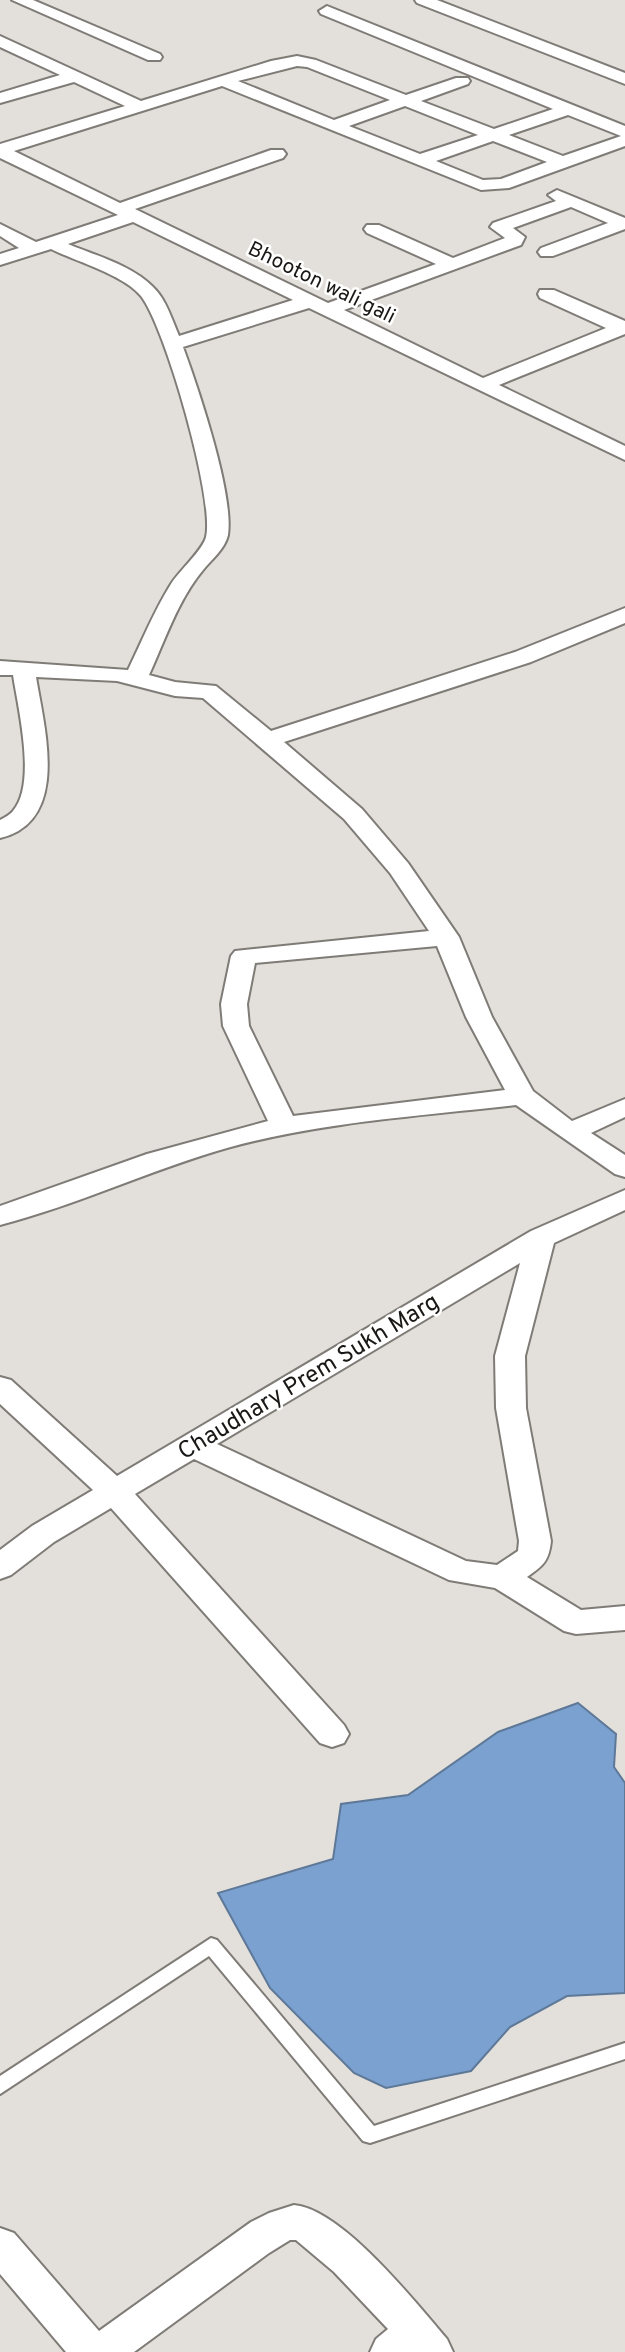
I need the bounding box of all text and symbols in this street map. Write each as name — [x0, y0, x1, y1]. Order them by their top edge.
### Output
street label: Bhooton wali gali — [243, 236, 400, 331]
street label: Chaudhary Prem Sukh Marg — [173, 1288, 445, 1468]

